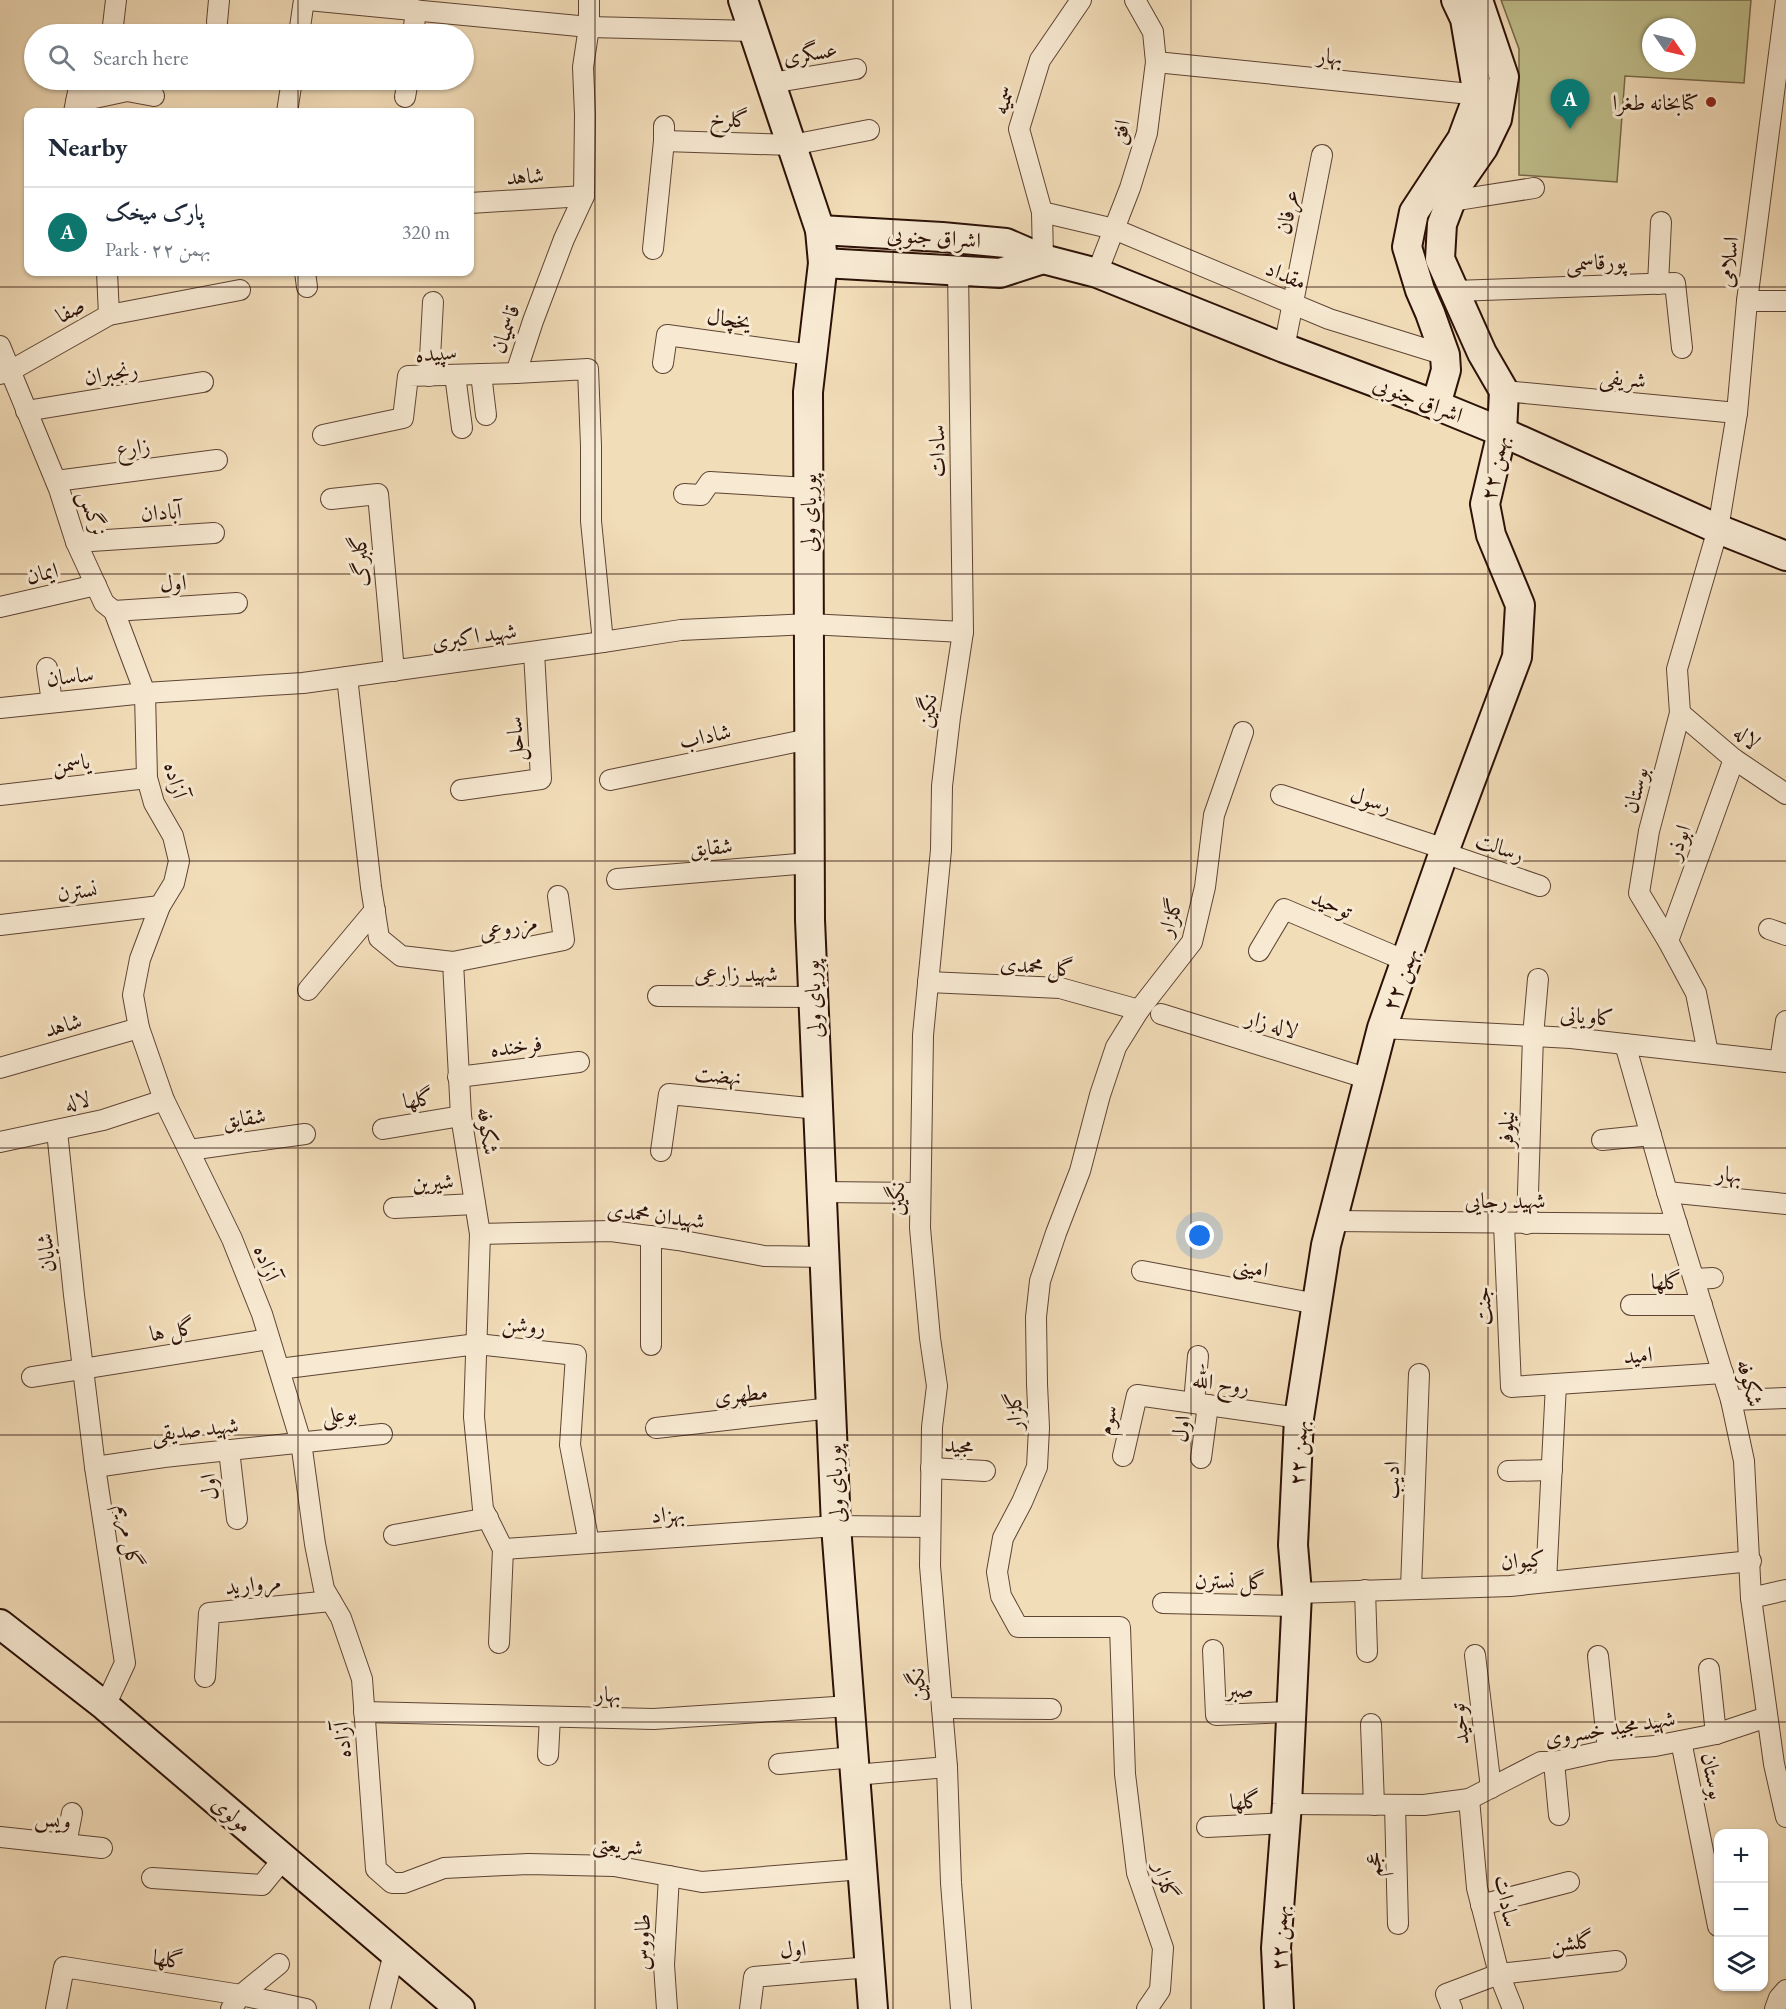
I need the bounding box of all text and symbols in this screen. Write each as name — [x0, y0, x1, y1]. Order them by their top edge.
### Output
north arrow — [1642, 18, 1696, 72]
search box — [24, 24, 474, 90]
street label: عسگری — [781, 34, 839, 72]
street label: بهار — [1314, 40, 1344, 72]
icon: search — [45, 41, 78, 74]
text: Search here — [93, 43, 188, 72]
pin: A — [1550, 80, 1590, 129]
street label: سمیه — [985, 82, 1021, 118]
place label: کتابخانه طغرا — [1613, 88, 1699, 117]
marker: کتابخانه طغرا — [1704, 95, 1718, 109]
street label: گلرخ — [709, 104, 749, 139]
street label: افق — [1103, 117, 1137, 147]
text: Nearby — [48, 130, 128, 164]
street label: شاهد — [505, 160, 545, 192]
street label: عرفان — [1268, 187, 1307, 237]
text: پارک میخک — [105, 198, 204, 227]
text: A — [60, 219, 75, 245]
text: 320 m — [402, 219, 450, 245]
street label: اشراق جنوبی — [886, 219, 982, 257]
street label: اسلامی — [1710, 235, 1746, 289]
text: Park · ۲۲ بهمن — [105, 236, 211, 262]
street label: پورقاسمی — [1565, 246, 1629, 280]
street label: مقداد — [1261, 253, 1311, 297]
street label: صفا — [50, 290, 90, 330]
street label: قاسمیان — [483, 301, 527, 357]
street label: یخچال — [705, 302, 753, 336]
street label: سپیده — [414, 337, 458, 370]
street label: رنجبران — [82, 354, 140, 392]
street label: شریفی — [1598, 361, 1648, 397]
street label: اشراق جنوبی — [1368, 369, 1467, 431]
street label: سادات — [922, 424, 952, 478]
street label: زارع — [114, 431, 152, 467]
street label: ۲۲ بهمن — [1474, 433, 1515, 503]
street label: پوریای ولی — [794, 472, 825, 552]
street label: نرگس — [71, 486, 114, 540]
street label: آبادان — [139, 496, 185, 528]
street label: گلبرگ — [343, 534, 377, 588]
street label: ایمان — [23, 555, 61, 591]
street label: اول — [159, 568, 187, 598]
street label: شهید اکبری — [429, 616, 519, 656]
street label: ساسان — [45, 659, 95, 693]
street label: نگین — [910, 692, 944, 730]
street label: ساحل — [499, 716, 532, 762]
street label: شاداب — [676, 716, 734, 756]
street label: لاله — [1728, 718, 1766, 756]
street label: یاسمن — [50, 746, 94, 781]
street label: آزاده — [157, 759, 195, 803]
street label: بوستان — [1615, 763, 1655, 817]
street label: رسول — [1346, 780, 1396, 820]
street label: ابوذر — [1658, 820, 1698, 865]
street label: رسالت — [1472, 825, 1528, 869]
street label: شقایق — [688, 831, 734, 863]
street label: نسترن — [55, 874, 99, 908]
street label: توحید — [1307, 882, 1358, 926]
street label: گلزار — [1150, 894, 1190, 942]
street label: مزروعی — [476, 907, 540, 948]
street label: ۲۲ بهمن — [1375, 943, 1426, 1015]
street label: گل محمدی — [999, 948, 1075, 985]
street label: پوریای ولی — [796, 957, 832, 1039]
street label: شهید زارعی — [694, 959, 778, 988]
street label: کاویانی — [1559, 999, 1615, 1033]
street label: لاله زار — [1241, 1002, 1302, 1046]
street label: شاهد — [41, 1006, 85, 1044]
street label: فرخنده — [488, 1028, 544, 1064]
street label: نهضت — [693, 1058, 743, 1092]
street label: گلها — [401, 1082, 435, 1116]
street label: لاله — [61, 1084, 93, 1118]
street label: شقایق — [220, 1101, 268, 1135]
street label: شکوفه — [470, 1105, 506, 1157]
street label: نیلوفر — [1491, 1110, 1521, 1150]
street label: بهار — [1713, 1158, 1743, 1190]
street label: شیرین — [411, 1166, 455, 1198]
street label: نگین — [882, 1182, 911, 1216]
street label: شهید رجایی — [1464, 1186, 1546, 1216]
street label: شهیدان محمدی — [605, 1195, 707, 1235]
your location — [1185, 1221, 1214, 1250]
street label: شایان — [30, 1232, 62, 1274]
street label: آزاده — [247, 1241, 288, 1287]
street label: امینی — [1231, 1249, 1271, 1286]
street label: گلها — [1651, 1267, 1681, 1296]
street label: جنت — [1468, 1286, 1498, 1326]
street label: روشن — [501, 1308, 547, 1343]
street label: گل ها — [147, 1312, 197, 1349]
street label: امید — [1622, 1340, 1654, 1370]
street label: شکوفه — [1730, 1356, 1770, 1410]
street label: روح الله — [1190, 1362, 1252, 1406]
street label: مطهری — [713, 1377, 769, 1411]
street label: گلزار — [999, 1391, 1029, 1433]
street label: بوعلی — [320, 1398, 358, 1432]
street label: سوم — [1089, 1402, 1129, 1439]
street label: شهید صدیقی — [150, 1410, 240, 1450]
street label: اول — [1165, 1414, 1197, 1444]
street label: ۲۲ بهمن — [1282, 1420, 1315, 1487]
street label: مجید — [944, 1430, 975, 1461]
street label: پوریای ولی — [818, 1442, 854, 1524]
street label: ادیب — [1376, 1460, 1406, 1500]
street label: اول — [193, 1472, 225, 1502]
street label: بهزاد — [650, 1498, 686, 1530]
street label: گل مریم — [106, 1502, 149, 1570]
street label: کیوان — [1499, 1544, 1547, 1576]
street label: گل نسترن — [1194, 1566, 1266, 1597]
street label: مروارید — [223, 1567, 283, 1602]
street label: نگین — [901, 1667, 933, 1703]
street label: صبر — [1224, 1675, 1254, 1704]
street label: بهار — [593, 1679, 621, 1709]
street label: توحید — [1442, 1701, 1476, 1747]
street label: شهید مجید خسروی — [1543, 1703, 1677, 1753]
street label: آزاده — [326, 1719, 358, 1759]
street label: بوستان — [1694, 1750, 1732, 1802]
street label: گلها — [1229, 1786, 1261, 1816]
street label: مولوی — [206, 1789, 258, 1839]
street label: ویس — [33, 1803, 73, 1836]
street label: شریعتی — [591, 1828, 645, 1863]
map controls — [1714, 1829, 1768, 1991]
button: + — [1714, 1829, 1768, 1883]
street label: عجم — [1358, 1851, 1394, 1878]
street label: گلزار — [1146, 1857, 1185, 1903]
street label: سادات — [1487, 1872, 1527, 1930]
button: − — [1714, 1883, 1768, 1937]
street label: ۲۲ بهمن — [1264, 1905, 1295, 1971]
street label: طاووس — [627, 1913, 657, 1971]
street label: گلشن — [1549, 1925, 1595, 1960]
street label: اول — [778, 1933, 808, 1965]
button: layers — [1714, 1937, 1768, 1991]
street label: گلها — [151, 1942, 185, 1976]

